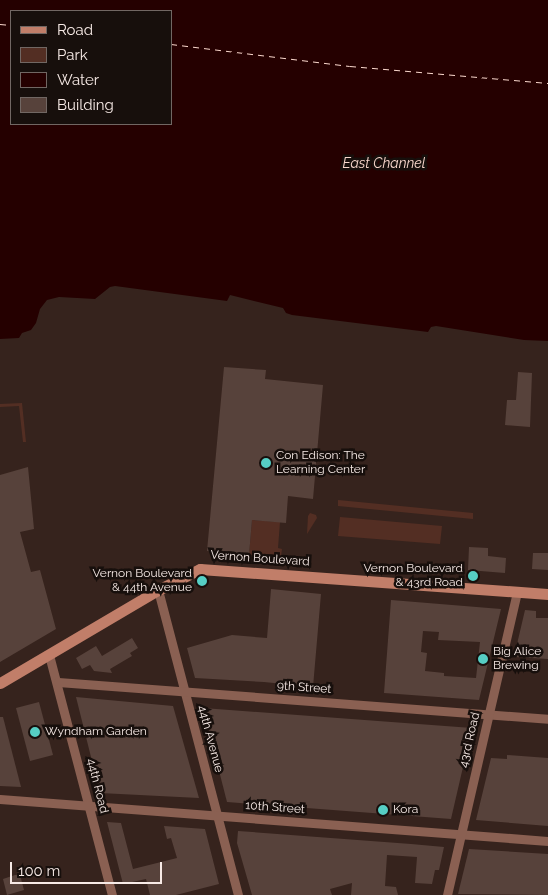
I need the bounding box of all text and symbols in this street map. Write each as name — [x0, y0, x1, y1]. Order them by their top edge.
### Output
legend — [10, 10, 172, 125]
text: Road — [57, 21, 93, 39]
text: Park — [57, 46, 88, 64]
text: Water — [57, 71, 99, 89]
text: Building — [57, 96, 114, 114]
water label: East Channel — [342, 155, 426, 171]
place label: Con Edison: The Learning Center — [276, 449, 365, 477]
marker: Con Edison: The Learning Center — [260, 457, 272, 469]
street label: Vernon Boulevard — [210, 548, 310, 570]
place label: Vernon Boulevard & 43rd Road — [364, 562, 463, 590]
place label: Vernon Boulevard & 44th Avenue — [93, 567, 192, 595]
marker: Vernon Boulevard & 43rd Road — [467, 570, 479, 582]
marker: Vernon Boulevard & 44th Avenue — [196, 575, 208, 587]
place label: Big Alice Brewing — [493, 645, 542, 673]
marker: Big Alice Brewing — [477, 653, 489, 665]
street label: 9th Street — [276, 679, 332, 697]
street label: 44th Avenue — [194, 704, 226, 774]
street label: 43rd Road — [457, 711, 483, 769]
place label: Wyndham Garden — [45, 725, 147, 739]
marker: Wyndham Garden — [29, 726, 41, 738]
street label: 44th Road — [83, 757, 111, 815]
street label: 10th Street — [245, 799, 305, 817]
place label: Kora — [393, 803, 418, 817]
marker: Kora — [377, 804, 389, 816]
scale bar — [12, 852, 165, 884]
text: 100 m — [18, 862, 60, 880]

